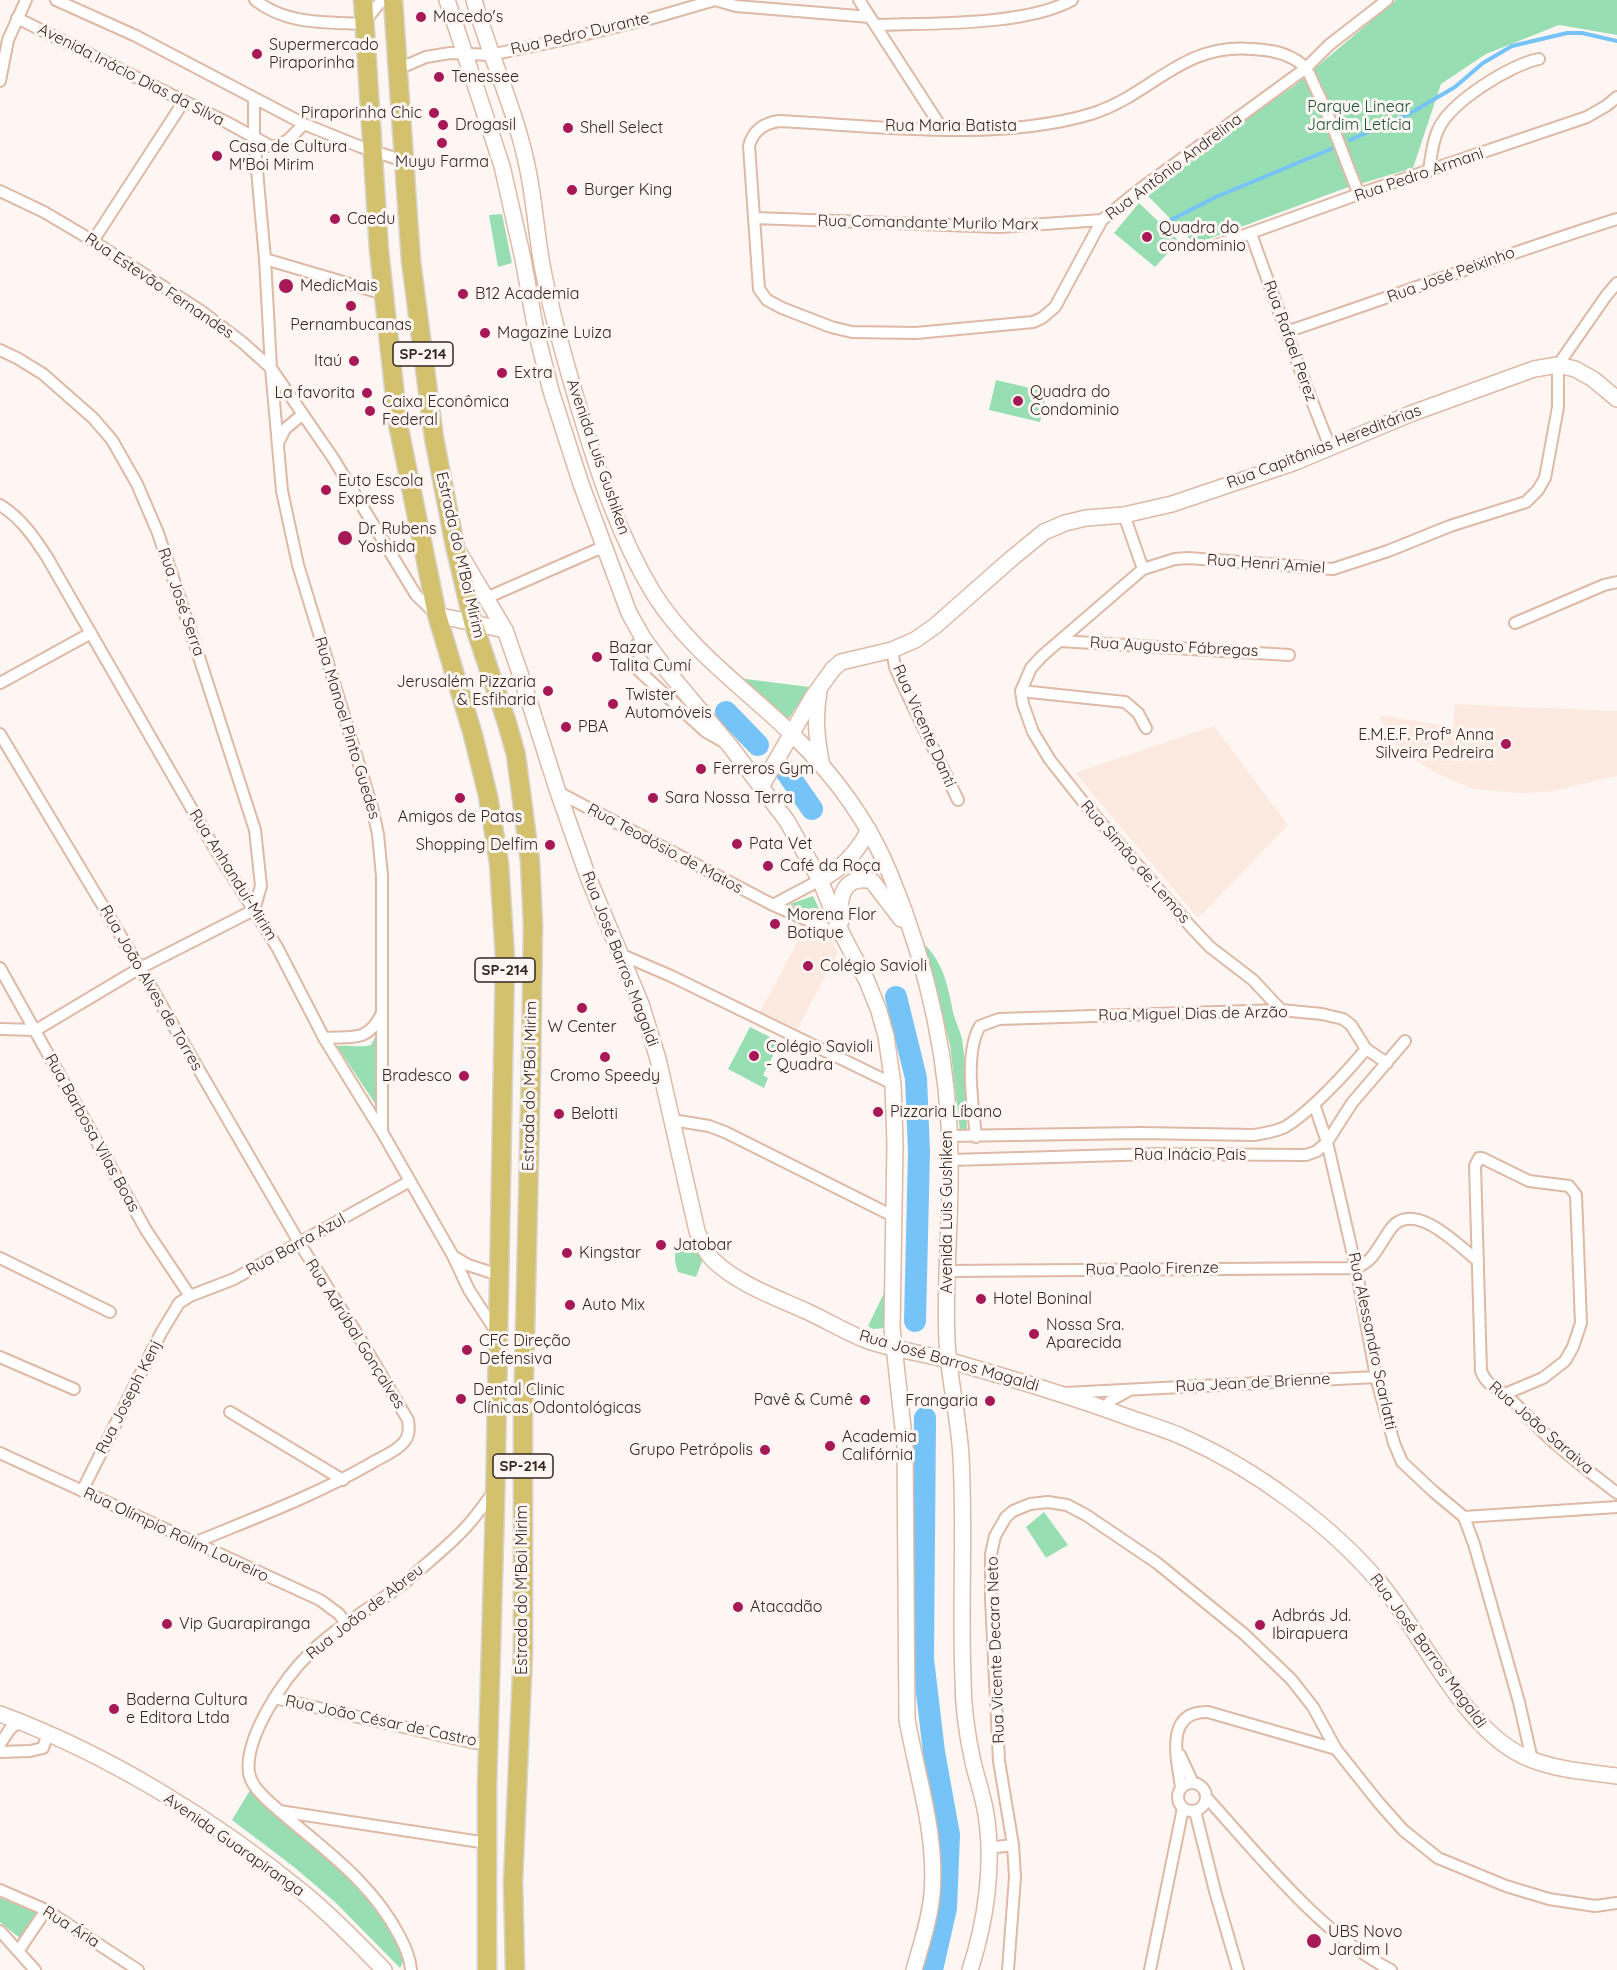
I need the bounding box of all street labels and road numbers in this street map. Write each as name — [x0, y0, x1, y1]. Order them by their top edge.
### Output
street label: Rua Pedro Durante — [509, 9, 651, 59]
street label: Avenida Inácio Dias da Silva — [35, 20, 227, 130]
street label: Rua Antônio Andrelina — [1102, 110, 1246, 224]
street label: Rua Maria Batista — [885, 116, 1017, 136]
street label: Rua Pedro Armani — [1352, 144, 1486, 206]
street label: Rua Comandante Murilo Marx — [817, 211, 1039, 235]
street label: Rua Estevão Fernandes — [81, 229, 237, 343]
street label: Rua José Peixinho — [1385, 243, 1517, 307]
street label: Rua Rafael Perez — [1259, 278, 1321, 404]
road number: SP-214 — [393, 342, 453, 366]
street label: Avenida Luis Gushiken — [562, 377, 634, 537]
street label: Rua Capitânias Hereditárias — [1224, 401, 1424, 493]
street label: Estrada do M'Boi Mirim — [432, 470, 488, 640]
street label: Rua José Serra — [153, 545, 209, 659]
street label: Rua Henri Amiel — [1206, 550, 1326, 578]
street label: Rua Augusto Fábregas — [1089, 633, 1259, 661]
street label: Rua Manoel Pinto Guedes — [310, 634, 384, 822]
street label: Rua Vicente Danti — [888, 662, 960, 790]
street label: Rua Simão de Lemos — [1076, 797, 1194, 927]
street label: Rua Teodósio de Matos — [584, 800, 746, 898]
street label: Rua Anhanduí-Mirim — [185, 806, 281, 944]
street label: Rua José Barros Magaldi — [578, 869, 662, 1049]
street label: Rua João Alves de Torres — [96, 902, 206, 1074]
road number: SP-214 — [475, 958, 535, 982]
street label: Estrada do M'Boi Mirim — [519, 1001, 541, 1171]
street label: Rua Miguel Dias de Arzão — [1098, 1003, 1288, 1025]
street label: Rua Barbosa Vilas Boas — [41, 1051, 143, 1215]
street label: Avenida Luis Gushiken — [937, 1130, 957, 1294]
street label: Rua Inácio Pais — [1134, 1145, 1246, 1165]
street label: Rua Barra Azul — [243, 1210, 349, 1280]
street label: Rua Alessandro Scarlatti — [1344, 1250, 1400, 1432]
street label: Rua Adrúbal Gonçalves — [301, 1256, 409, 1412]
street label: Rua Paolo Firenze — [1085, 1258, 1219, 1280]
street label: Rua José Barros Magaldi — [857, 1326, 1041, 1396]
street label: Rua Joseph Kenj — [92, 1337, 166, 1457]
street label: Rua Jean de Brienne — [1175, 1369, 1331, 1397]
street label: Rua João Saraiva — [1485, 1377, 1597, 1479]
road number: SP-214 — [493, 1454, 553, 1478]
street label: Rua Olímpio Rolim Loureiro — [80, 1484, 272, 1586]
street label: Estrada do M'Boi Mirim — [512, 1505, 532, 1675]
street label: Rua Vicente Decara Neto — [983, 1556, 1009, 1744]
street label: Rua João de Abreu — [303, 1560, 427, 1664]
street label: Rua José Barros Magaldi — [1365, 1570, 1491, 1732]
street label: Rua João César de Castro — [284, 1691, 478, 1751]
street label: Avenida Guarapiranga — [160, 1789, 308, 1901]
street label: Rua Ária — [39, 1902, 103, 1952]

